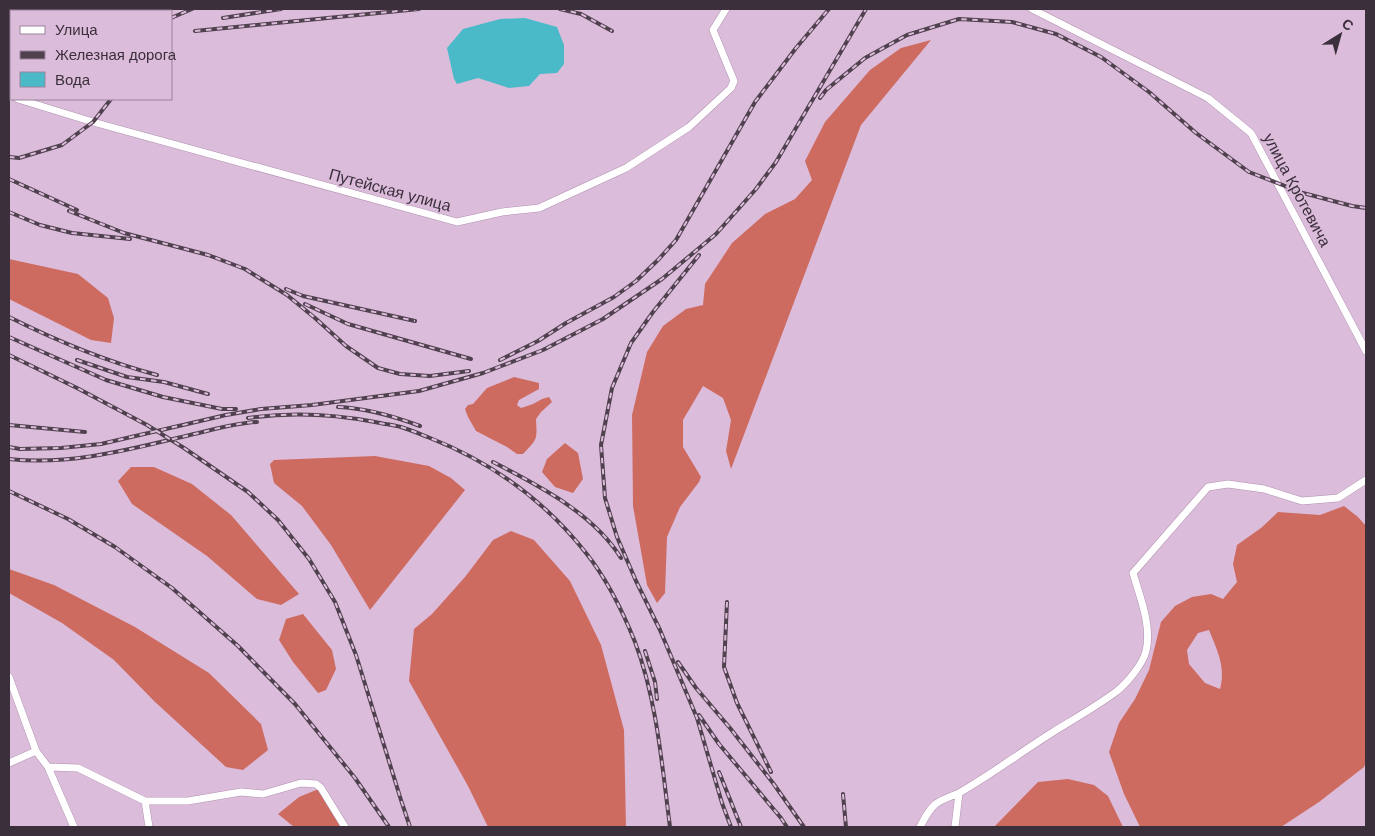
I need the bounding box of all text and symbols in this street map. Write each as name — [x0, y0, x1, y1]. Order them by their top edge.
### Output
legend — [10, 10, 172, 100]
north arrow — [1315, 10, 1365, 60]
text: С — [1338, 14, 1357, 35]
text: Улица — [55, 20, 98, 40]
text: Железная дорога — [55, 45, 177, 65]
text: Вода — [55, 70, 91, 90]
street label: улица Кротевича — [1258, 130, 1336, 251]
street label: Путейская улица — [327, 164, 453, 216]

